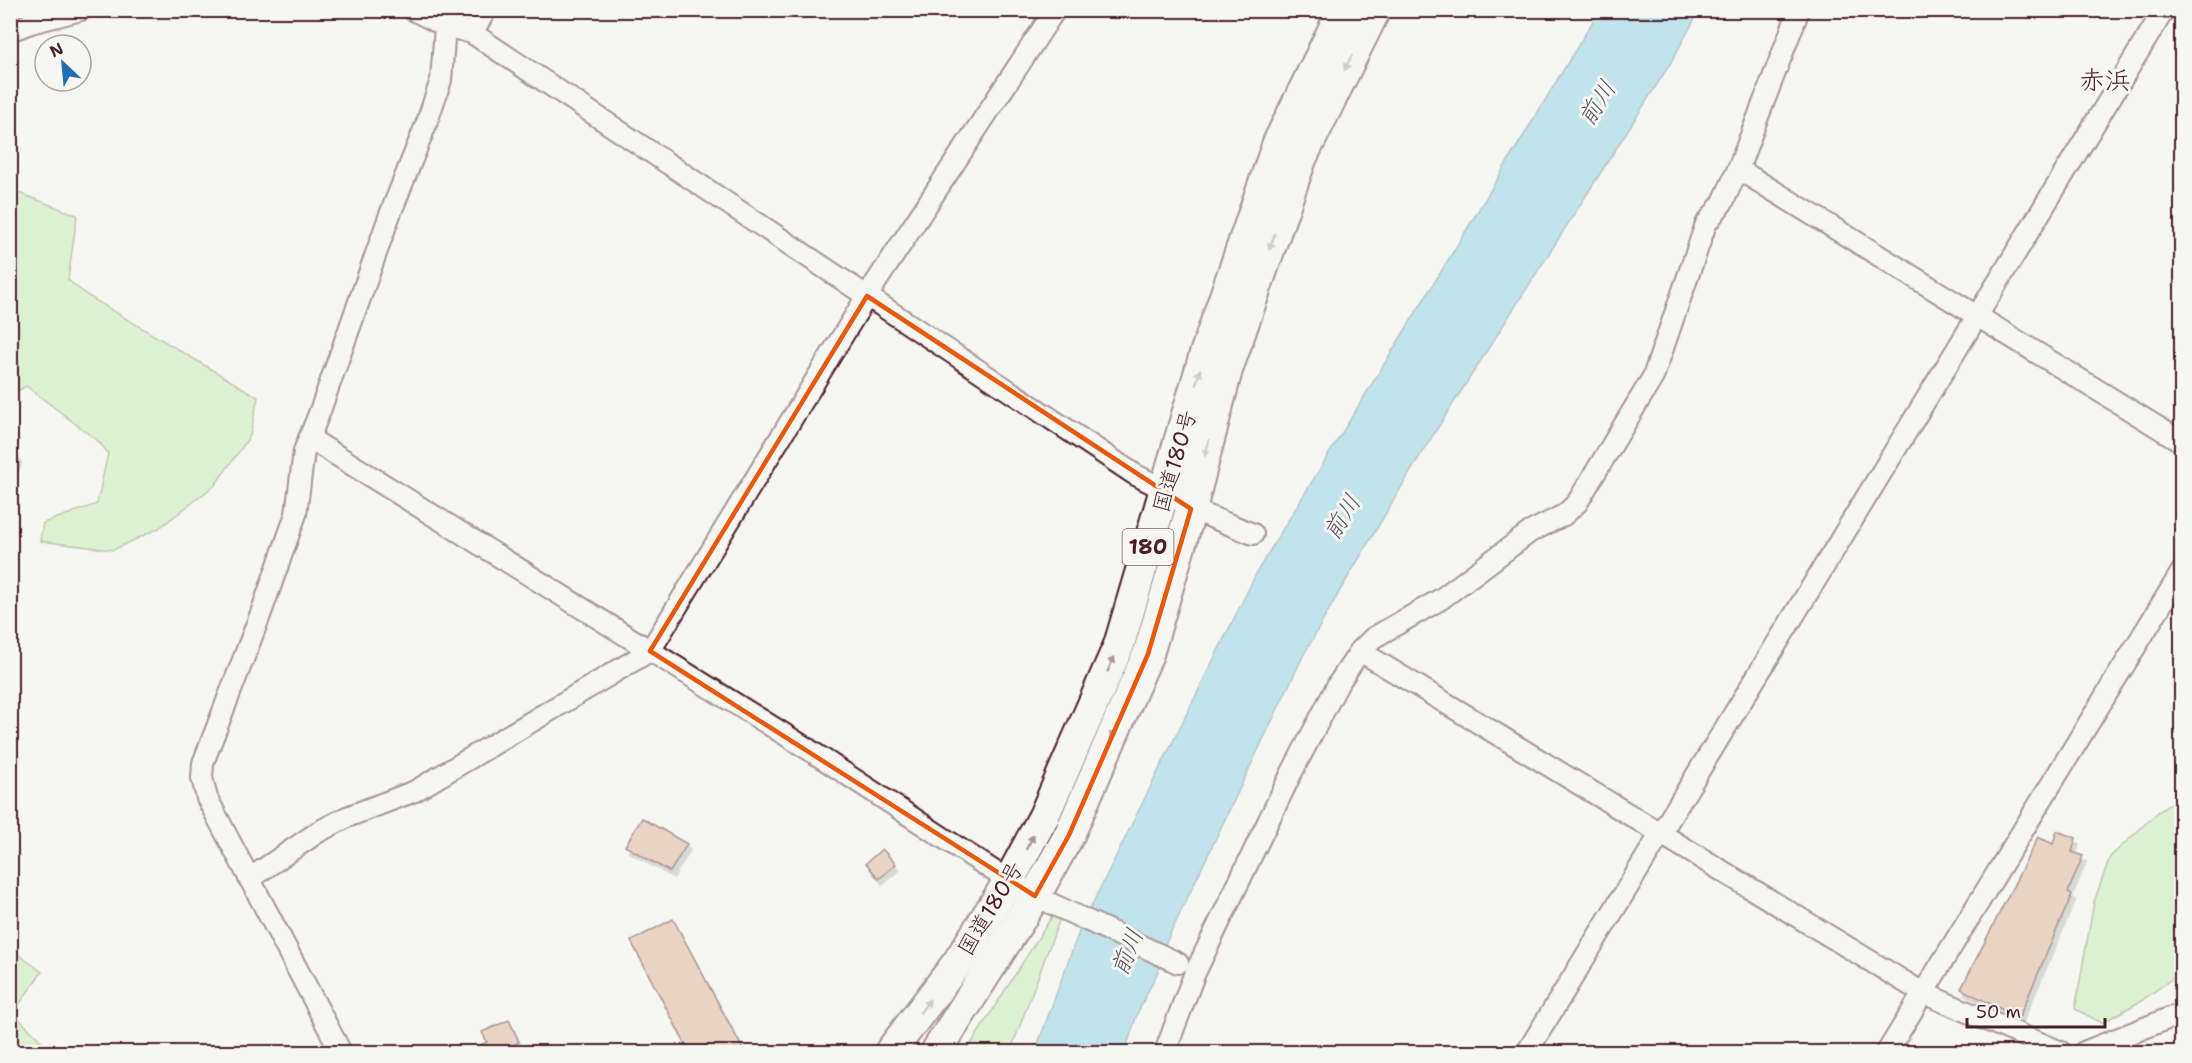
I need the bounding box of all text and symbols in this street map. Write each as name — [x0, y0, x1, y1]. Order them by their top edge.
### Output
north arrow — [33, 33, 93, 93]
text: N — [46, 38, 67, 62]
one-way arrow — [1344, 54, 1353, 71]
district label: 赤浜 — [2079, 62, 2131, 97]
water label: 前川 — [1571, 74, 1623, 132]
one-way arrow — [1267, 233, 1277, 251]
one-way arrow — [1194, 368, 1203, 386]
street label: 国道180号 — [1146, 407, 1203, 516]
one-way arrow — [1202, 439, 1211, 457]
water label: 前川 — [1316, 488, 1368, 546]
road number: 180 — [1122, 529, 1174, 565]
one-way arrow — [1106, 656, 1115, 673]
one-way arrow — [1109, 723, 1118, 741]
one-way arrow — [1025, 833, 1035, 850]
street label: 国道180号 — [951, 856, 1030, 961]
water label: 前川 — [1103, 924, 1151, 980]
scale bar — [1967, 991, 2105, 1029]
one-way arrow — [919, 998, 931, 1014]
text: 50 m — [1976, 1000, 2021, 1024]

